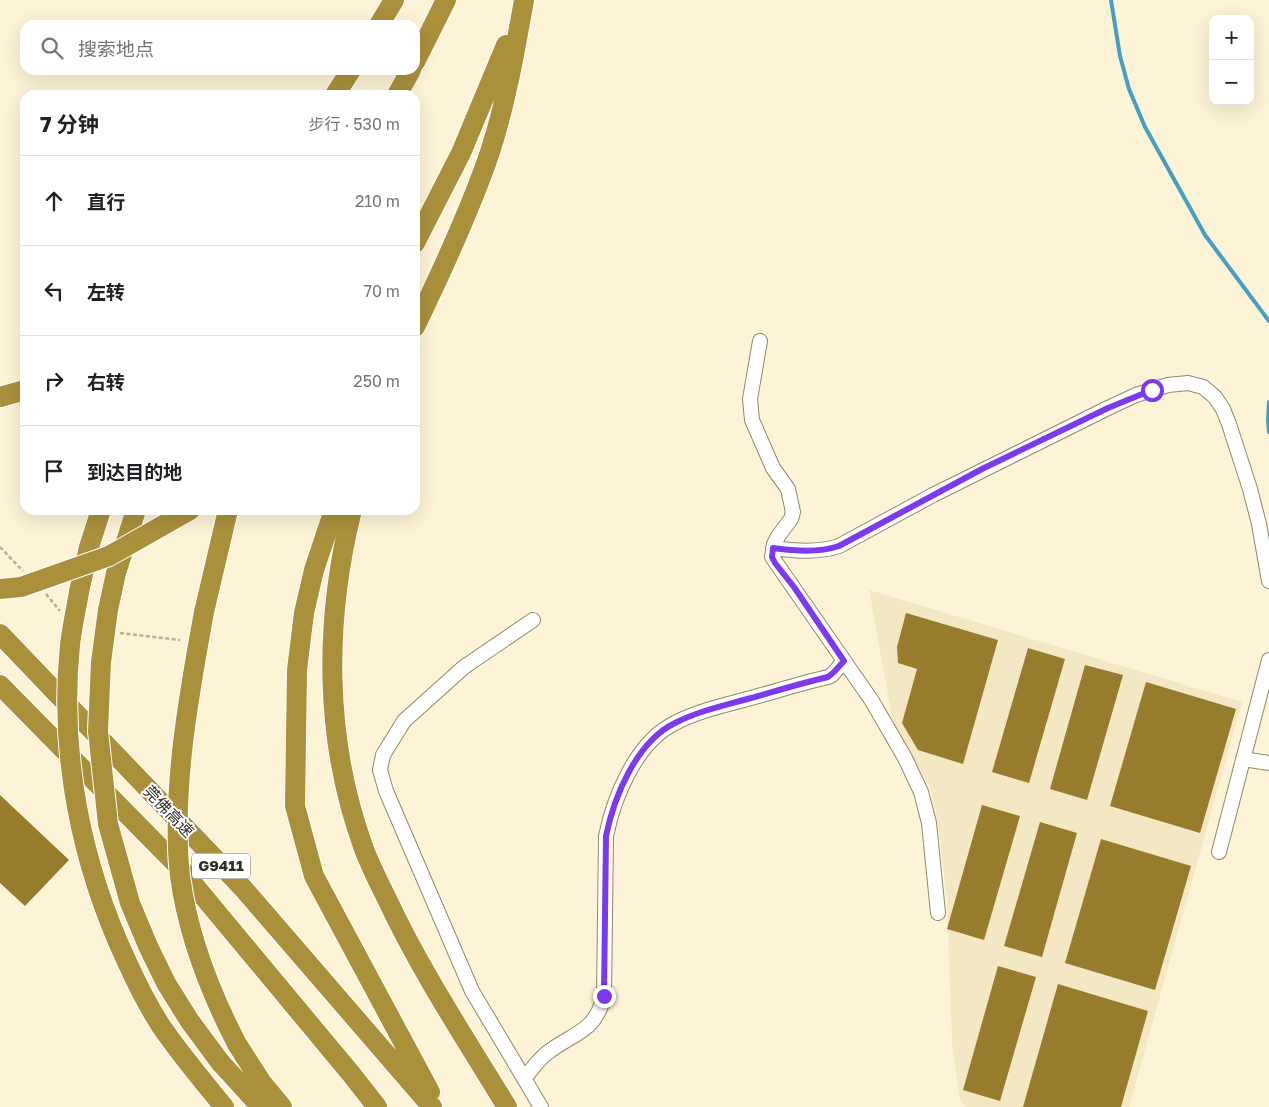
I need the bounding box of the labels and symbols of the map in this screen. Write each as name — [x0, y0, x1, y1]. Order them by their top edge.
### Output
route start — [1141, 379, 1164, 402]
street label: 莞佛高速 — [140, 781, 198, 841]
road number: G9411 — [192, 854, 250, 878]
route end — [593, 985, 616, 1008]

